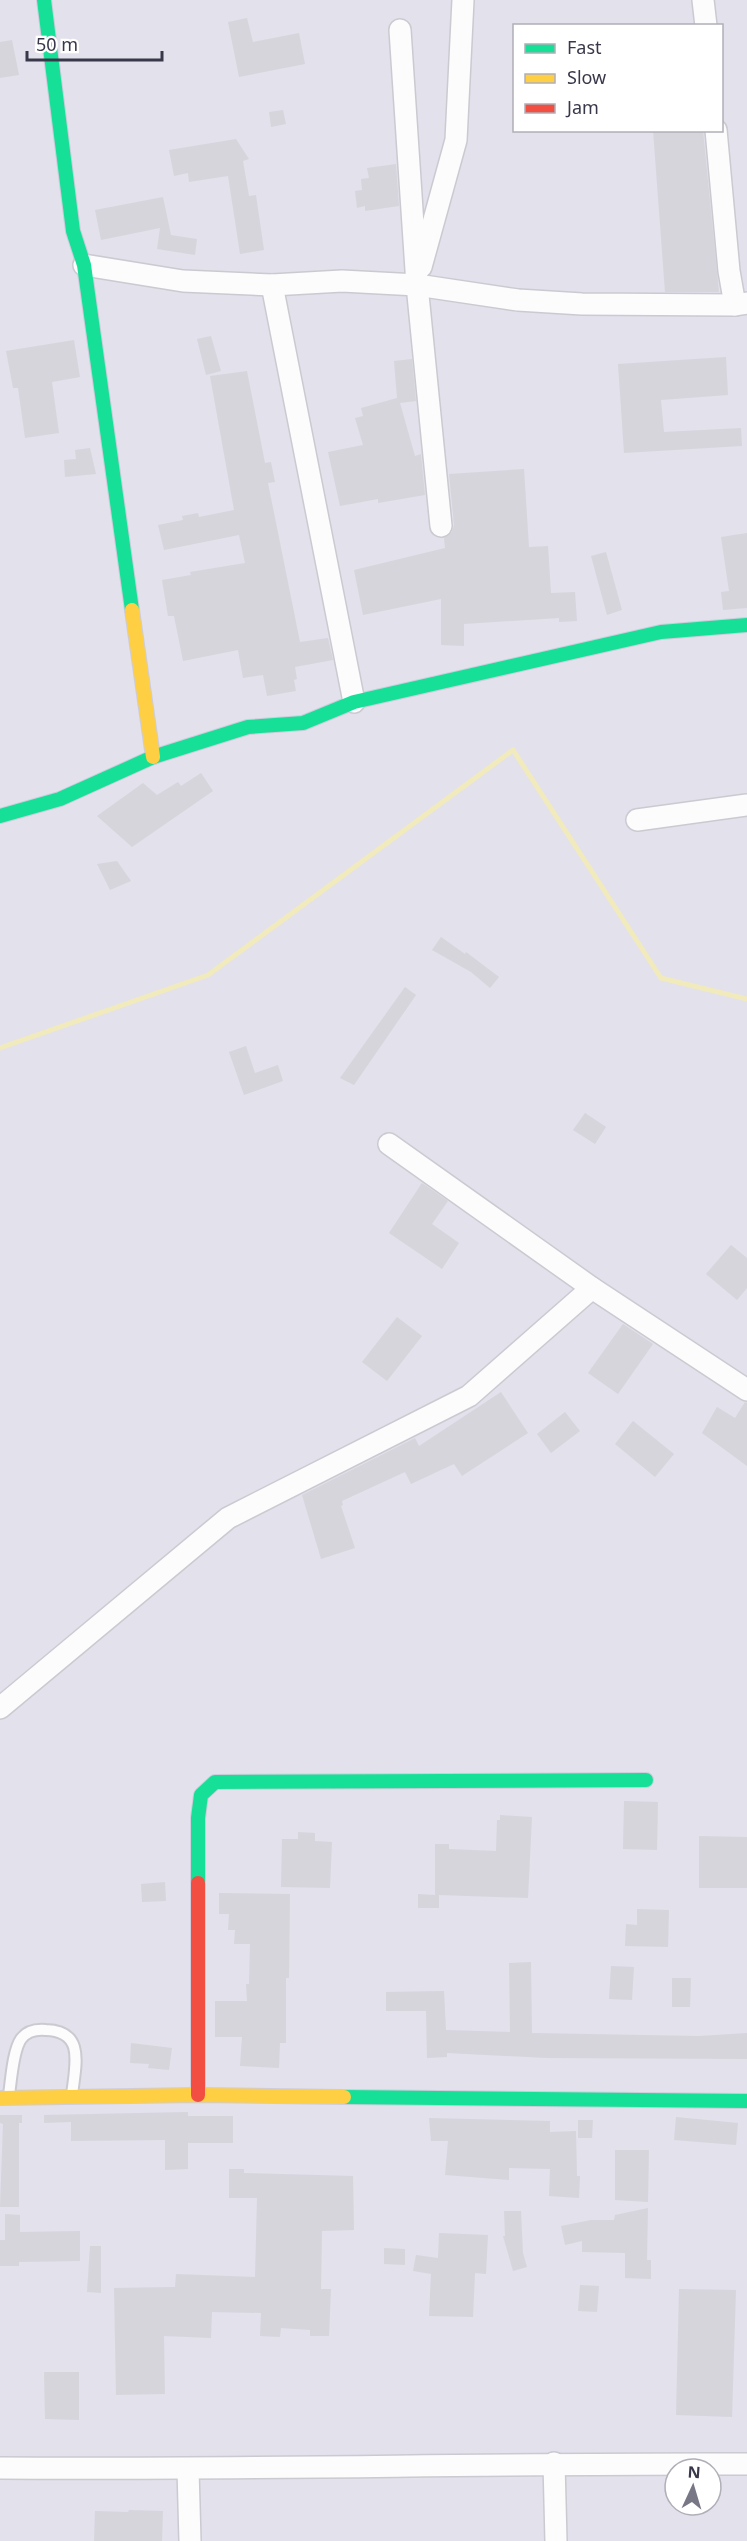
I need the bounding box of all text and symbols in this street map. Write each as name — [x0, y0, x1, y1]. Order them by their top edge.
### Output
scale bar — [27, 24, 162, 62]
legend — [513, 24, 723, 132]
text: 50 m — [36, 32, 78, 56]
text: Fast — [567, 35, 602, 59]
text: Slow — [567, 65, 606, 89]
text: Jam — [565, 95, 599, 119]
north arrow — [663, 2457, 723, 2517]
text: N — [687, 2461, 701, 2483]

